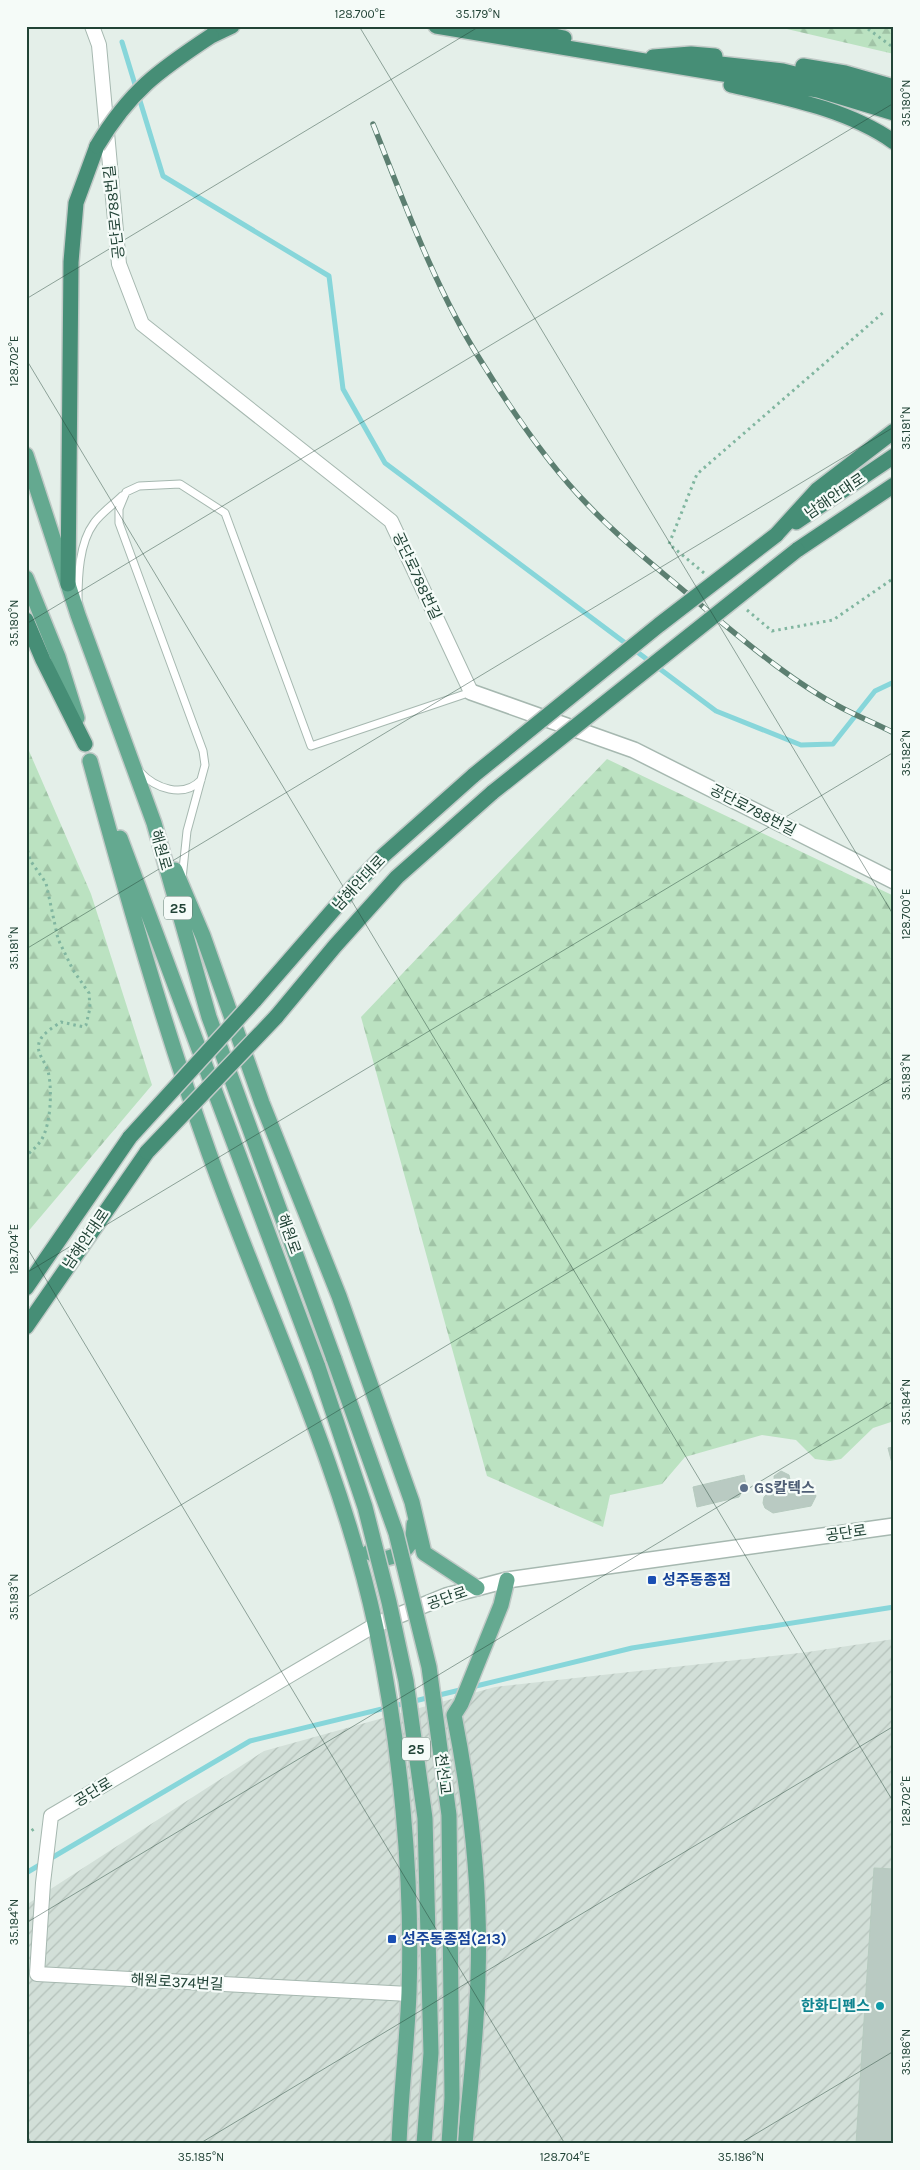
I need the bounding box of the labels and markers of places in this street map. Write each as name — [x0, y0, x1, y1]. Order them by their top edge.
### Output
place label: GS칼텍스 — [754, 1479, 815, 1497]
marker: GS칼텍스 — [738, 1482, 750, 1494]
place label: 성주동종점 — [662, 1571, 731, 1589]
marker: 성주동종점 — [646, 1574, 658, 1586]
place label: 성주동종점(213) — [402, 1930, 507, 1948]
marker: 성주동종점(213) — [386, 1933, 398, 1945]
place label: 한화디펜스 — [801, 1997, 870, 2015]
marker: 한화디펜스 — [874, 2000, 886, 2012]

